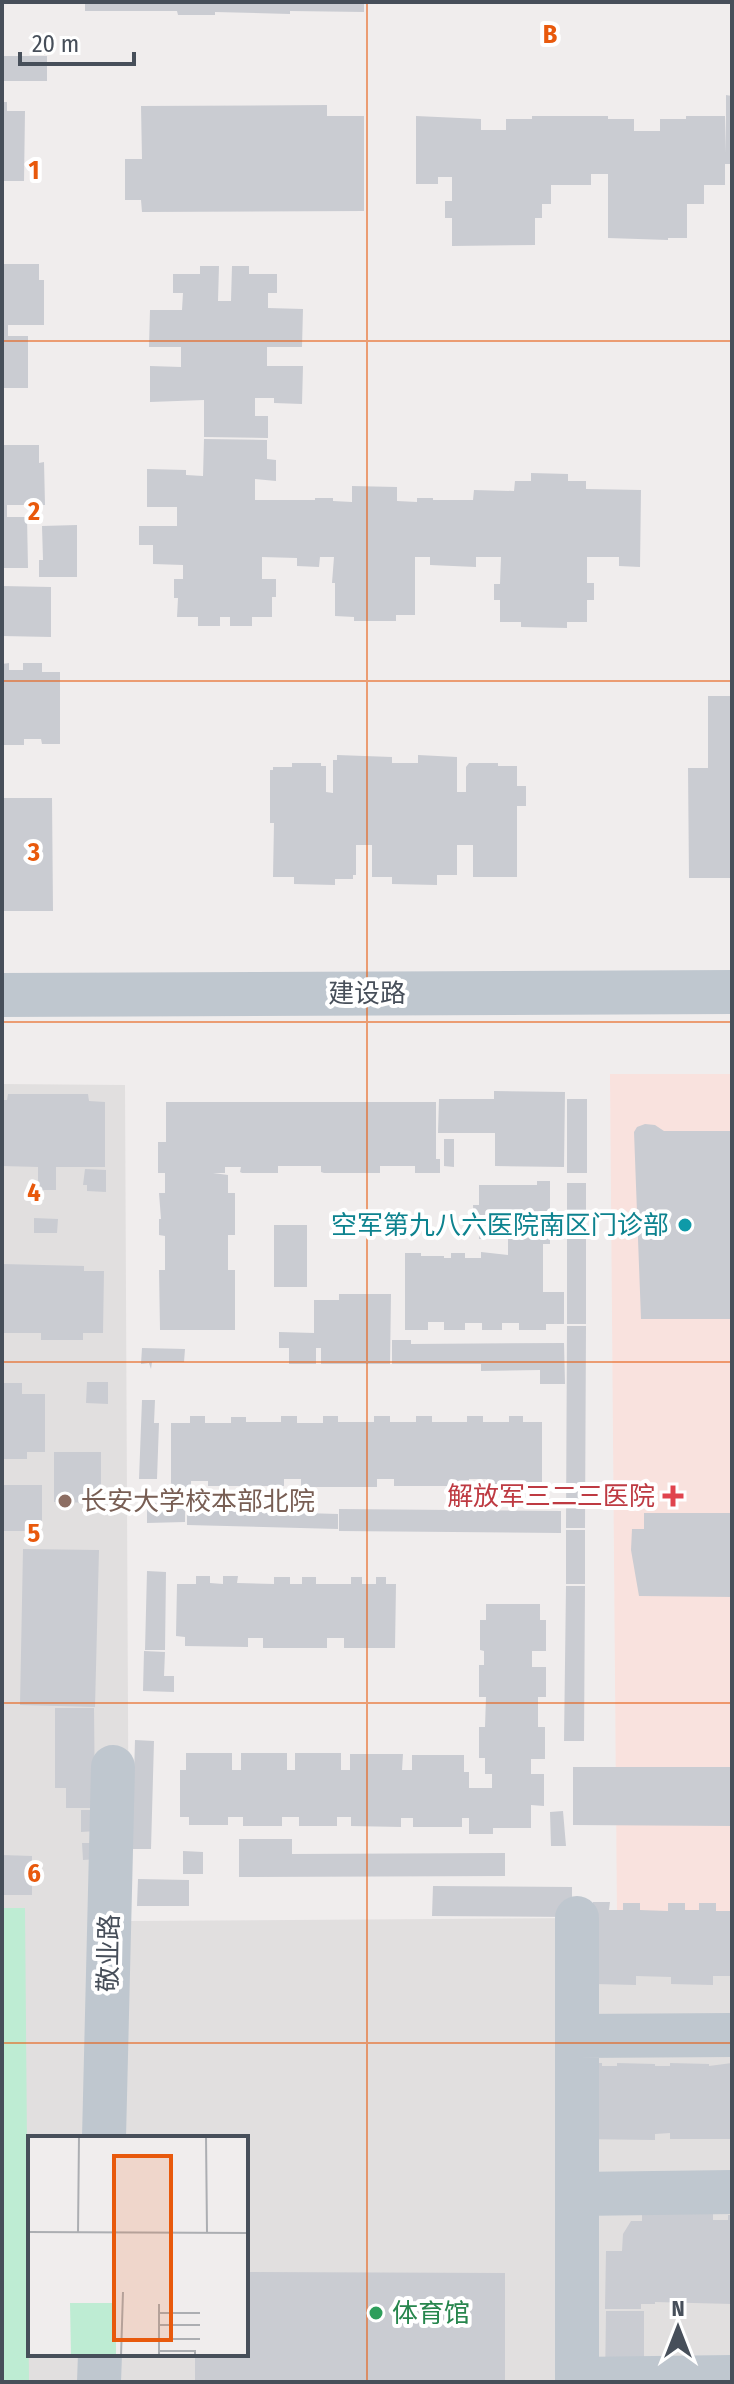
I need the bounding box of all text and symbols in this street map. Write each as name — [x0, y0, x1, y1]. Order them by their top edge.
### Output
scale bar — [20, 16, 134, 66]
text: B — [543, 19, 558, 50]
text: 20 m — [32, 30, 79, 58]
text: 1 — [29, 155, 40, 186]
text: 2 — [27, 496, 40, 527]
text: 3 — [27, 837, 40, 868]
street label: 建设路 — [328, 978, 406, 1009]
text: 4 — [27, 1177, 41, 1208]
place label: 空军第九八六医院南区门诊部 — [331, 1210, 669, 1241]
marker: 空军第九八六医院南区门诊部 — [676, 1216, 694, 1234]
place label: 解放军三二三医院 — [447, 1481, 655, 1512]
marker: 解放军三二三医院 — [662, 1485, 684, 1507]
place label: 长安大学校本部北院 — [81, 1486, 315, 1517]
marker: 长安大学校本部北院 — [56, 1492, 74, 1510]
text: 5 — [28, 1518, 41, 1549]
text: 6 — [27, 1858, 41, 1889]
street label: 敬业路 — [93, 1914, 125, 1992]
inset map — [28, 2136, 248, 2356]
north arrow — [638, 2288, 718, 2368]
text: N — [671, 2295, 685, 2322]
place label: 体育馆 — [392, 2298, 470, 2329]
marker: 体育馆 — [367, 2304, 385, 2322]

